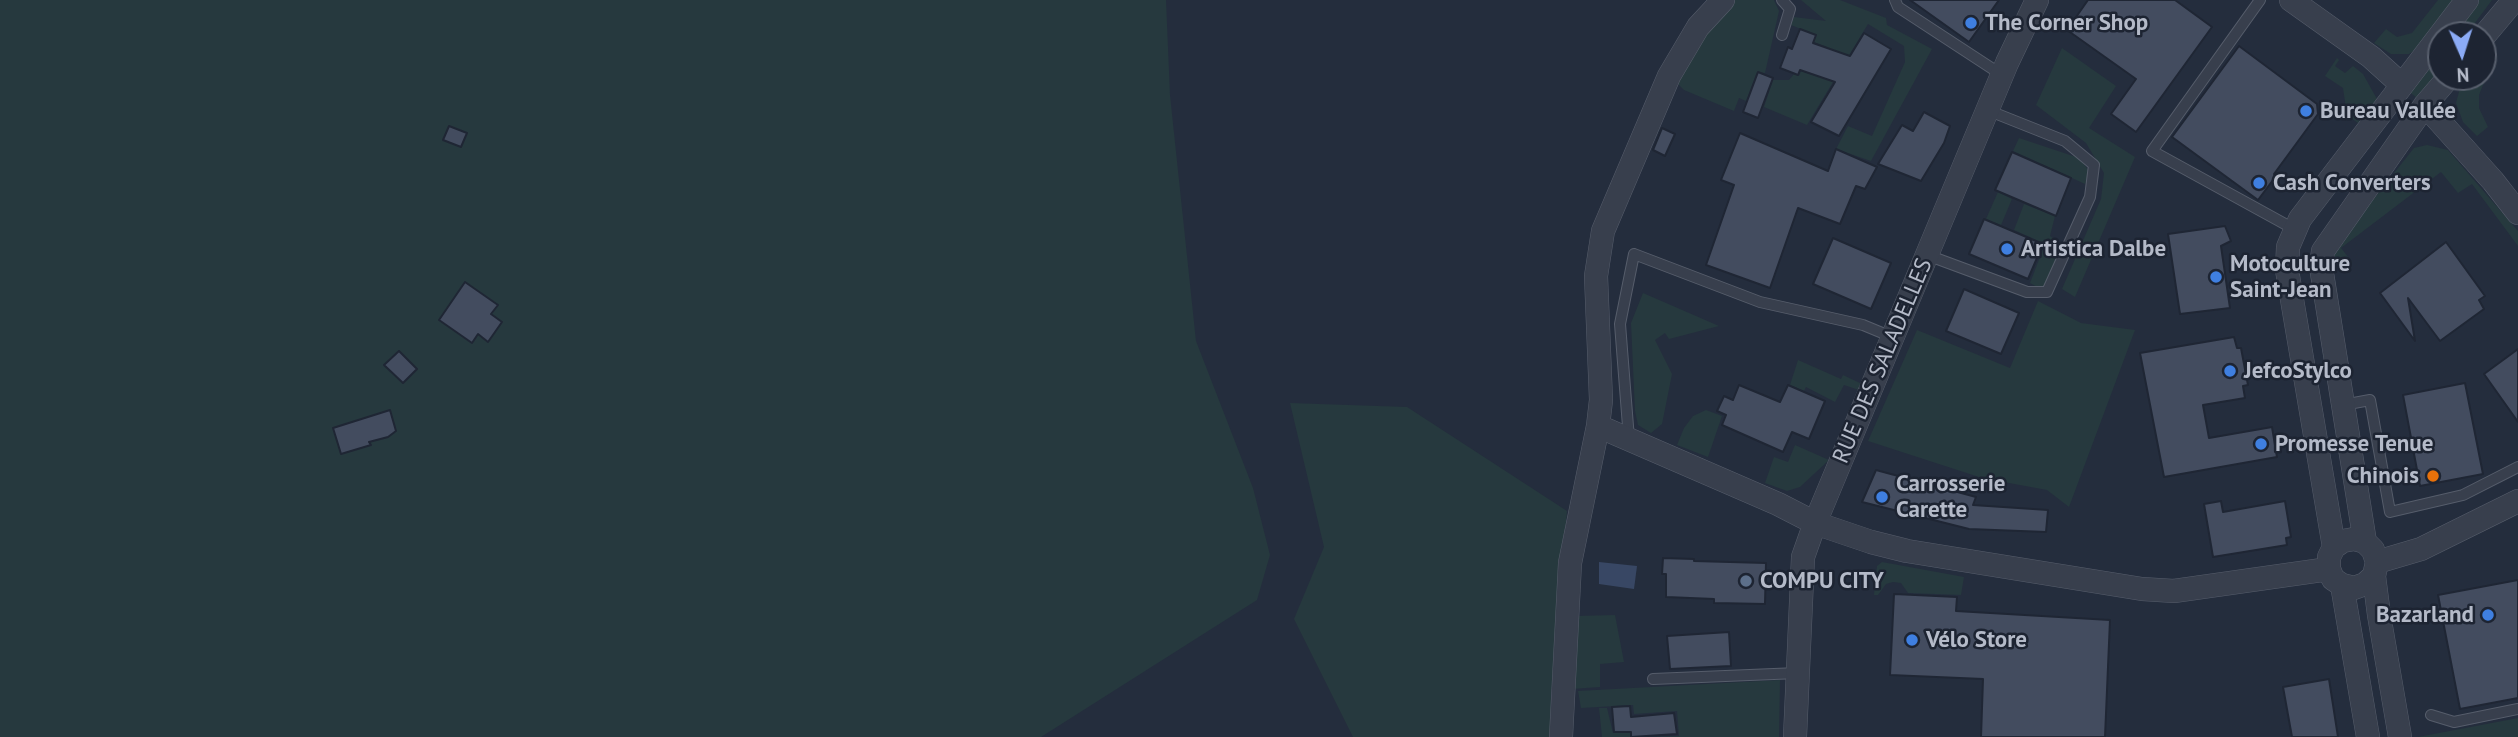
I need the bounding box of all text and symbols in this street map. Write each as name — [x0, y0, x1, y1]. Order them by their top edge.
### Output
place label: The Corner Shop — [1985, 9, 2148, 37]
marker: The Corner Shop — [1963, 15, 1979, 31]
north arrow — [2427, 21, 2497, 91]
text: N — [2456, 63, 2470, 87]
place label: Bureau Vallée — [2320, 97, 2456, 125]
marker: Bureau Vallée — [2298, 103, 2314, 119]
place label: Cash Converters — [2273, 169, 2431, 197]
marker: Cash Converters — [2251, 175, 2267, 191]
place label: Artistica Dalbe — [2021, 235, 2166, 263]
marker: Artistica Dalbe — [1999, 241, 2015, 257]
place label: Motoculture Saint-Jean — [2230, 250, 2350, 304]
street label: RUE DES SALADELLES — [1827, 254, 1939, 468]
marker: Motoculture Saint-Jean — [2208, 269, 2224, 285]
place label: JefcoStylco — [2244, 357, 2352, 385]
marker: JefcoStylco — [2222, 363, 2238, 379]
place label: Promesse Tenue — [2275, 430, 2433, 458]
marker: Promesse Tenue — [2253, 436, 2269, 452]
place label: Chinois — [2347, 462, 2419, 490]
marker: Chinois — [2425, 468, 2441, 484]
place label: Carrosserie Carette — [1896, 470, 2006, 524]
marker: Carrosserie Carette — [1874, 489, 1890, 505]
place label: COMPU CITY — [1760, 567, 1884, 595]
marker: COMPU CITY — [1738, 573, 1754, 589]
place label: Bazarland — [2376, 601, 2474, 629]
marker: Bazarland — [2480, 607, 2496, 623]
place label: Vélo Store — [1926, 626, 2027, 654]
marker: Vélo Store — [1904, 632, 1920, 648]

